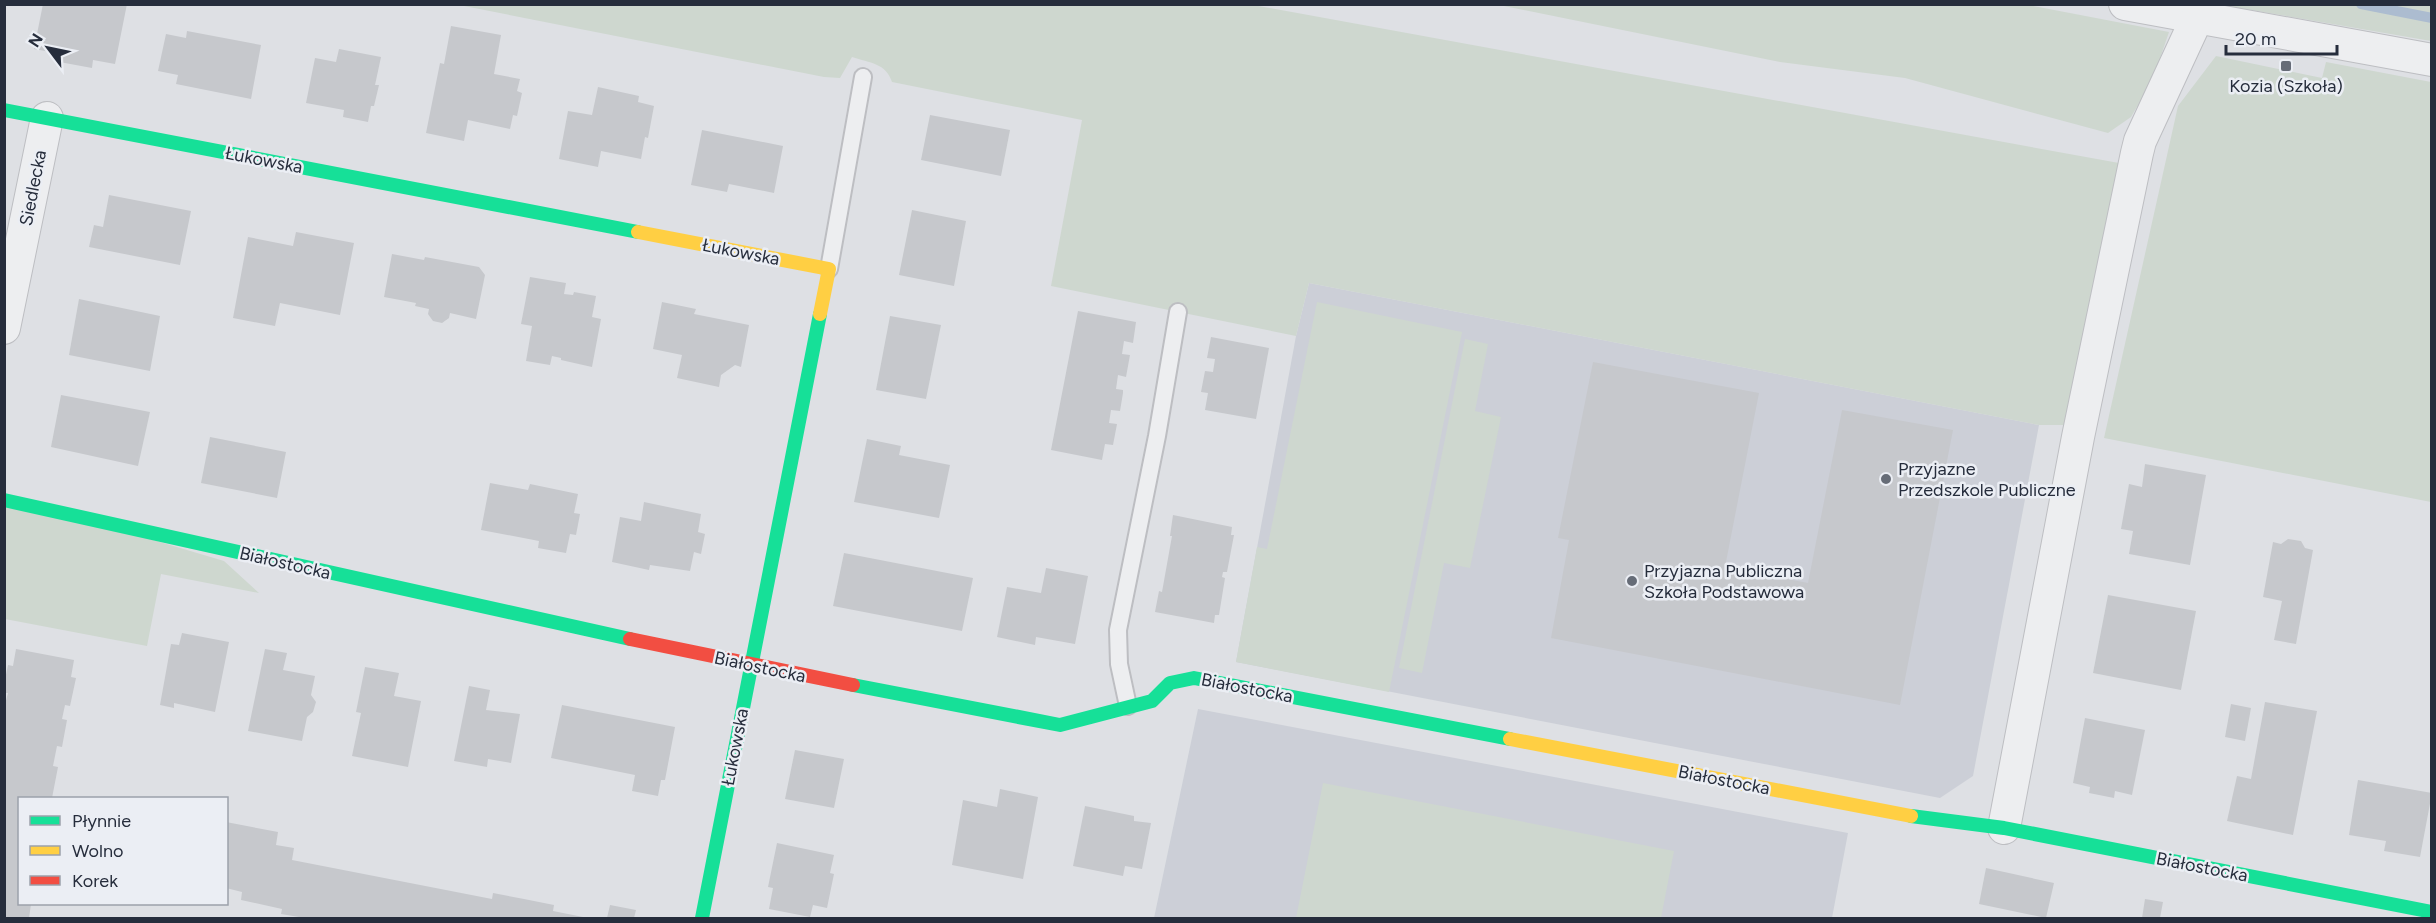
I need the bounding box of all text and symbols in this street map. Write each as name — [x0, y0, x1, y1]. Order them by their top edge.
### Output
north arrow — [18, 18, 78, 78]
scale bar — [2226, 18, 2337, 56]
text: 20 m — [2235, 28, 2276, 50]
text: N — [24, 30, 47, 51]
marker: Kozia (Szkoła) — [2279, 59, 2293, 73]
place label: Kozia (Szkoła) — [2229, 75, 2343, 97]
street label: Łukowska — [223, 142, 305, 178]
street label: Siedlecka — [15, 148, 51, 228]
street label: Łukowska — [700, 234, 782, 270]
place label: Przyjazne Przedszkole Publiczne — [1898, 458, 2076, 501]
marker: Przyjazne Przedszkole Publiczne — [1879, 472, 1893, 486]
street label: Białostocka — [237, 542, 333, 584]
place label: Przyjazna Publiczna Szkoła Podstawowa — [1644, 560, 1804, 603]
marker: Przyjazna Publiczna Szkoła Podstawowa — [1625, 574, 1639, 588]
street label: Białostocka — [712, 647, 808, 687]
street label: Białostocka — [1199, 668, 1295, 708]
street label: Łukowska — [717, 706, 753, 788]
street label: Białostocka — [1676, 760, 1772, 800]
legend — [18, 797, 228, 905]
text: Płynnie — [72, 810, 131, 832]
text: Wolno — [72, 840, 123, 862]
street label: Białostocka — [2154, 847, 2250, 887]
text: Korek — [72, 870, 118, 892]

